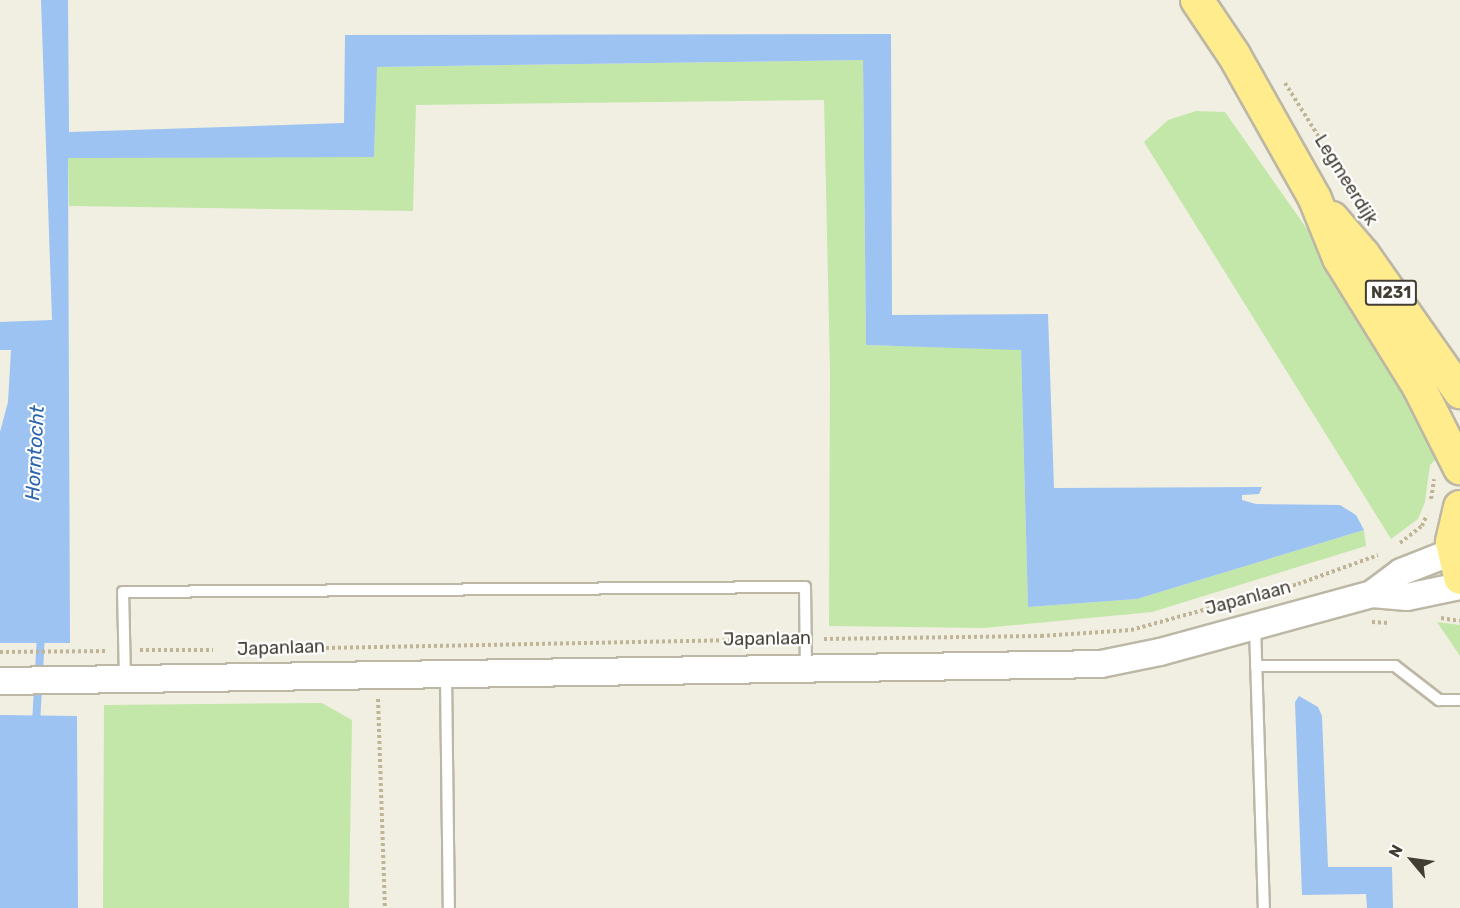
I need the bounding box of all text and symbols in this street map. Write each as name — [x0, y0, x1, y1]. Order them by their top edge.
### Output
street label: Legmeerdijk — [1310, 131, 1382, 229]
road number: N231 — [1364, 280, 1418, 306]
water label: Horntocht — [21, 405, 49, 501]
street label: Japanlaan — [1203, 576, 1293, 620]
street label: Japanlaan — [723, 627, 811, 651]
street label: Japanlaan — [237, 636, 325, 660]
north arrow — [1382, 830, 1442, 890]
text: N — [1385, 841, 1407, 861]

